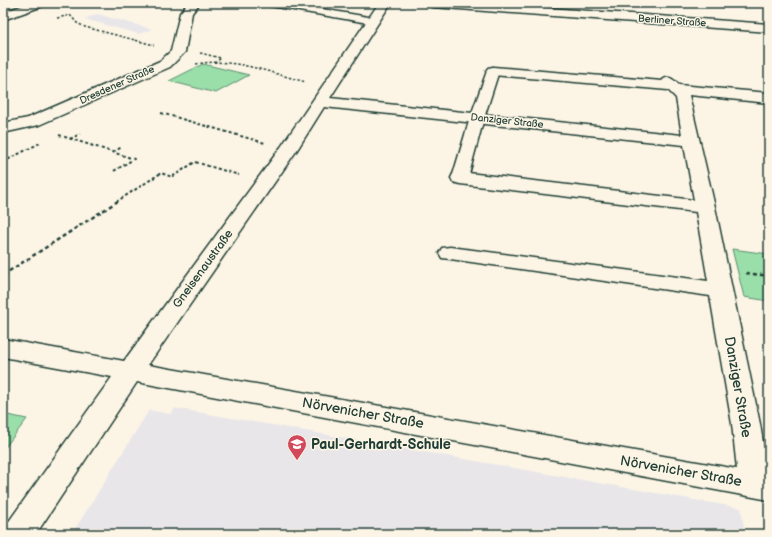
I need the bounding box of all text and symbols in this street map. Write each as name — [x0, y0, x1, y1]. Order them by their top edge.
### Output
street label: Berliner Straße — [637, 13, 707, 29]
street label: Dresdener Straße — [78, 63, 156, 107]
street label: Danziger Straße — [470, 111, 544, 131]
street label: Gneisenaustraße — [170, 227, 236, 311]
street label: Danziger Straße — [721, 335, 755, 439]
street label: Nörvenicher Straße — [301, 394, 425, 432]
school or university icon: Paul-Gerhardt-Schule — [286, 433, 308, 461]
place label: Paul-Gerhardt-Schule — [311, 436, 451, 453]
street label: Nörvenicher Straße — [619, 452, 743, 490]

